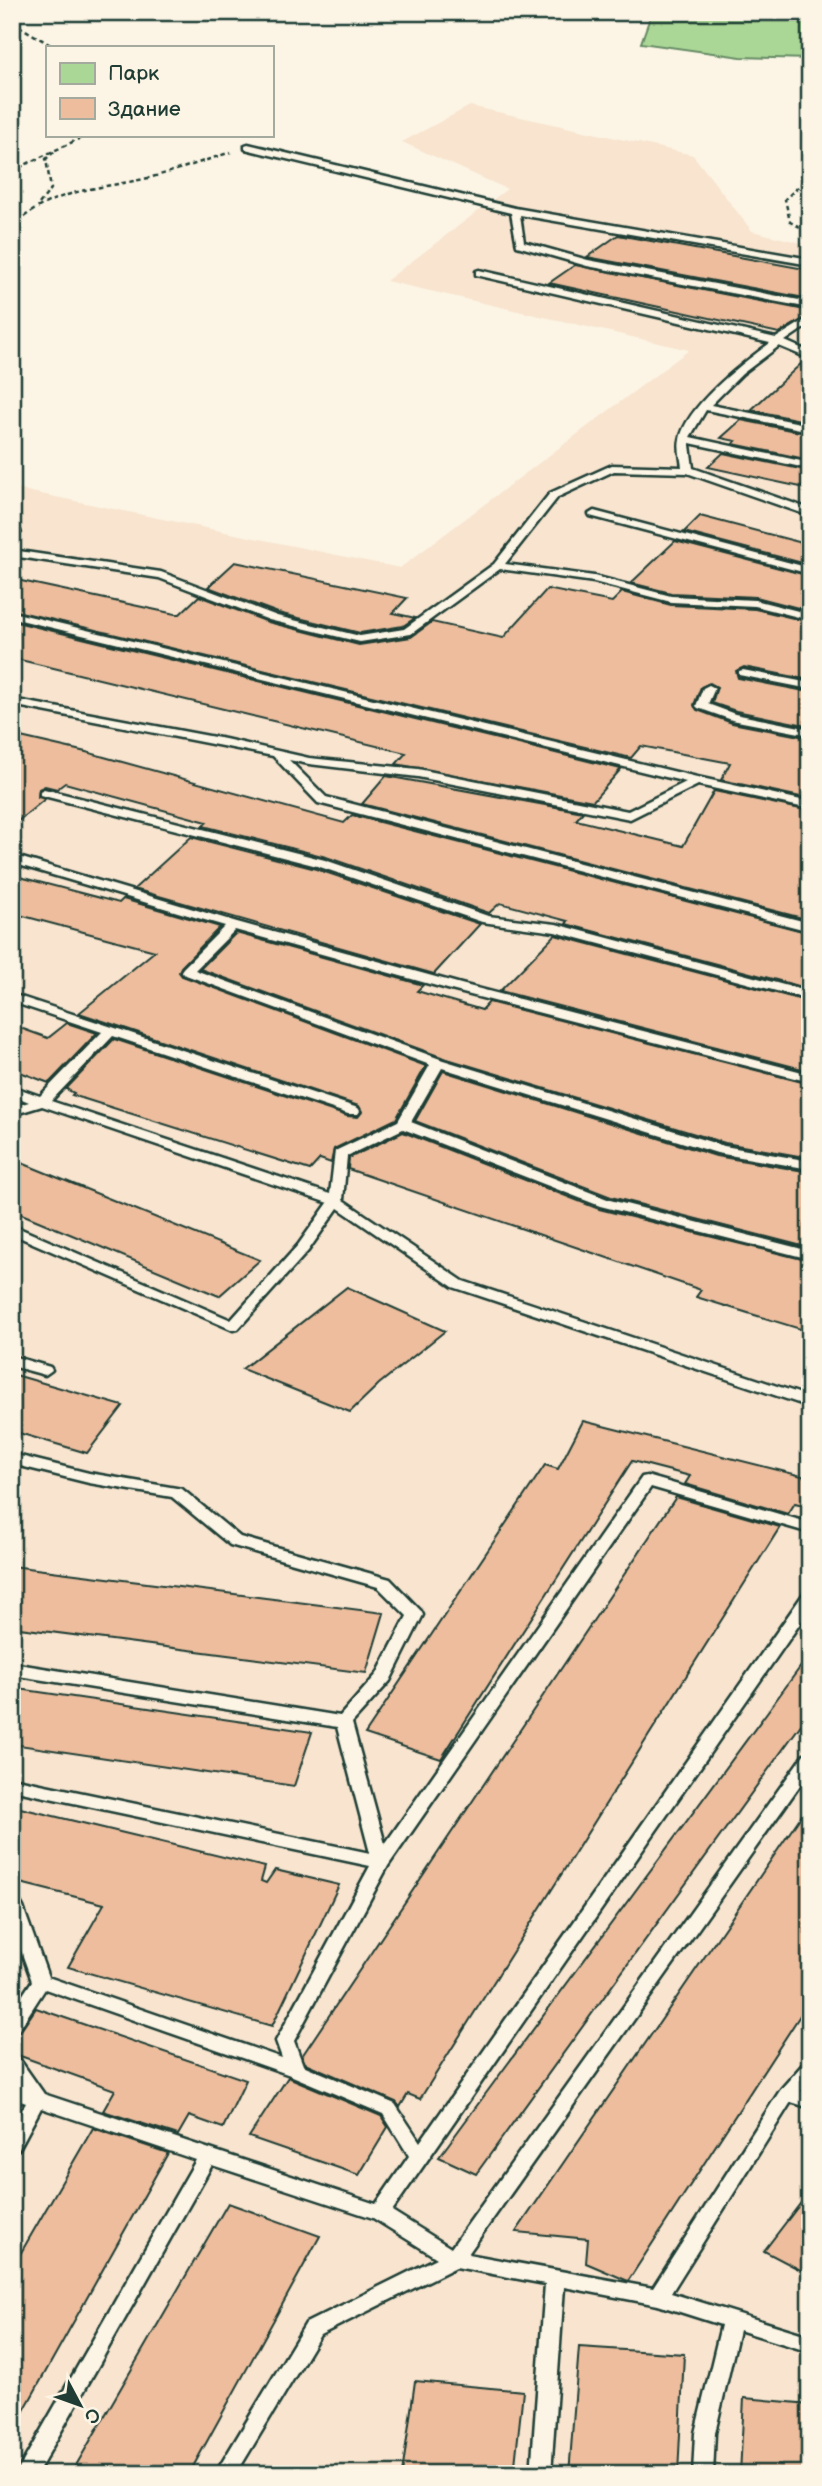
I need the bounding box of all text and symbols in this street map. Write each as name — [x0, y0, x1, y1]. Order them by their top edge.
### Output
legend — [46, 46, 273, 136]
text: Парк — [108, 61, 159, 86]
text: Здание — [108, 97, 181, 122]
north arrow — [46, 2370, 116, 2440]
text: С — [79, 2403, 105, 2428]

